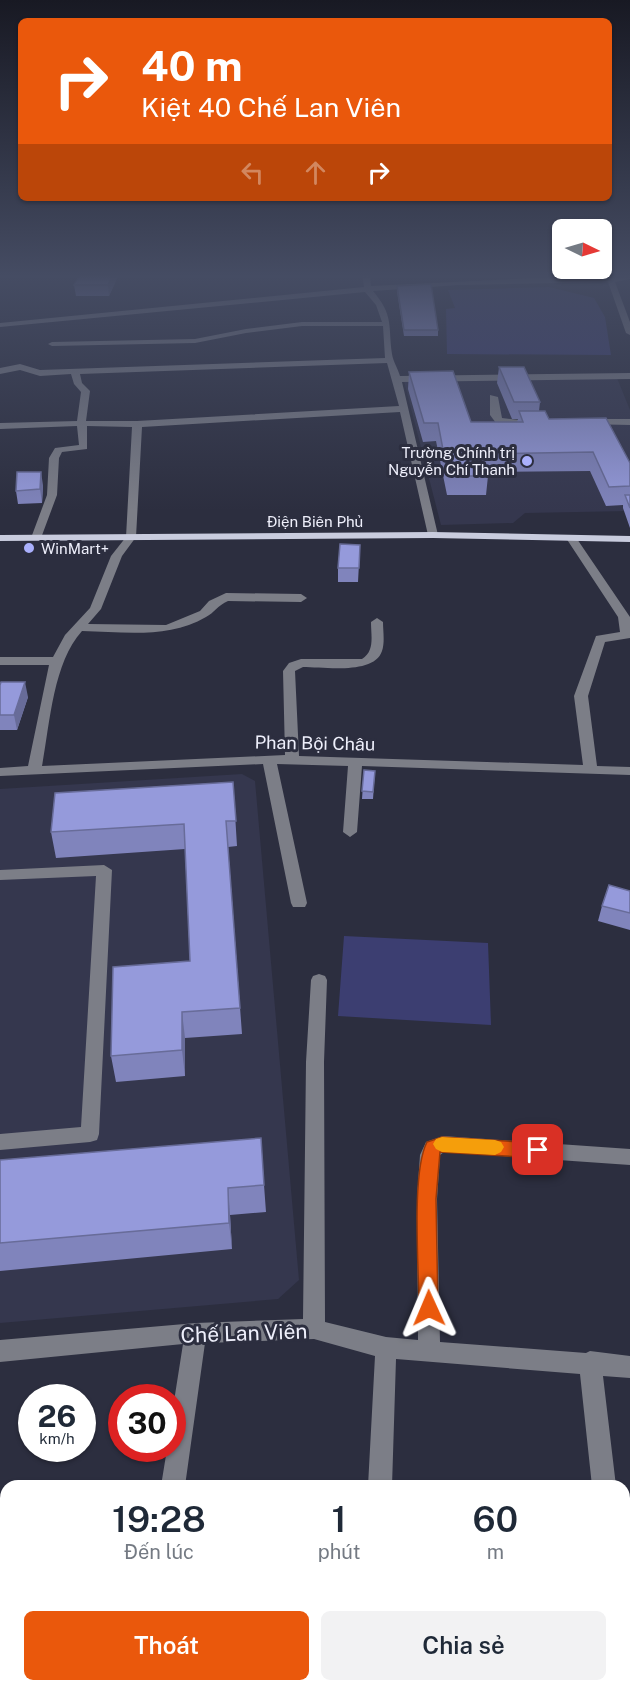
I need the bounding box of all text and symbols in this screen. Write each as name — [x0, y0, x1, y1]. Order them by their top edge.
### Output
text: 40 m — [141, 41, 243, 90]
icon: right — [42, 42, 120, 120]
text: Kiệt 40 Chế Lan Viên — [141, 91, 401, 123]
icon: left — [236, 156, 269, 189]
icon: ahead — [299, 156, 332, 189]
icon: right — [362, 156, 395, 189]
north arrow — [552, 219, 612, 279]
map controls — [552, 219, 612, 279]
place label: Trường Chính trị Nguyễn Chí Thanh — [388, 444, 515, 478]
marker: Trường Chính trị Nguyễn Chí Thanh — [520, 454, 534, 468]
street label: Điện Biên Phủ — [267, 513, 363, 530]
place label: WinMart+ — [41, 540, 109, 557]
marker: WinMart+ — [22, 541, 36, 555]
street label: Phan Bội Châu — [254, 731, 376, 755]
pin — [512, 1124, 563, 1175]
icon: arrive — [521, 1133, 554, 1166]
position arrow — [397, 1276, 461, 1340]
street label: Chế Lan Viên — [180, 1318, 308, 1348]
speed limit sign: 30 — [108, 1384, 186, 1462]
text: 26 — [38, 1398, 76, 1434]
text: km/h — [39, 1430, 75, 1447]
text: 19:28 — [112, 1498, 206, 1540]
text: 1 — [332, 1498, 347, 1540]
text: 60 — [472, 1498, 518, 1540]
text: Đến lúc — [124, 1540, 194, 1564]
text: phút — [318, 1540, 361, 1564]
text: m — [487, 1540, 504, 1564]
button: Thoát — [24, 1611, 309, 1680]
button: Chia sẻ — [321, 1611, 606, 1680]

